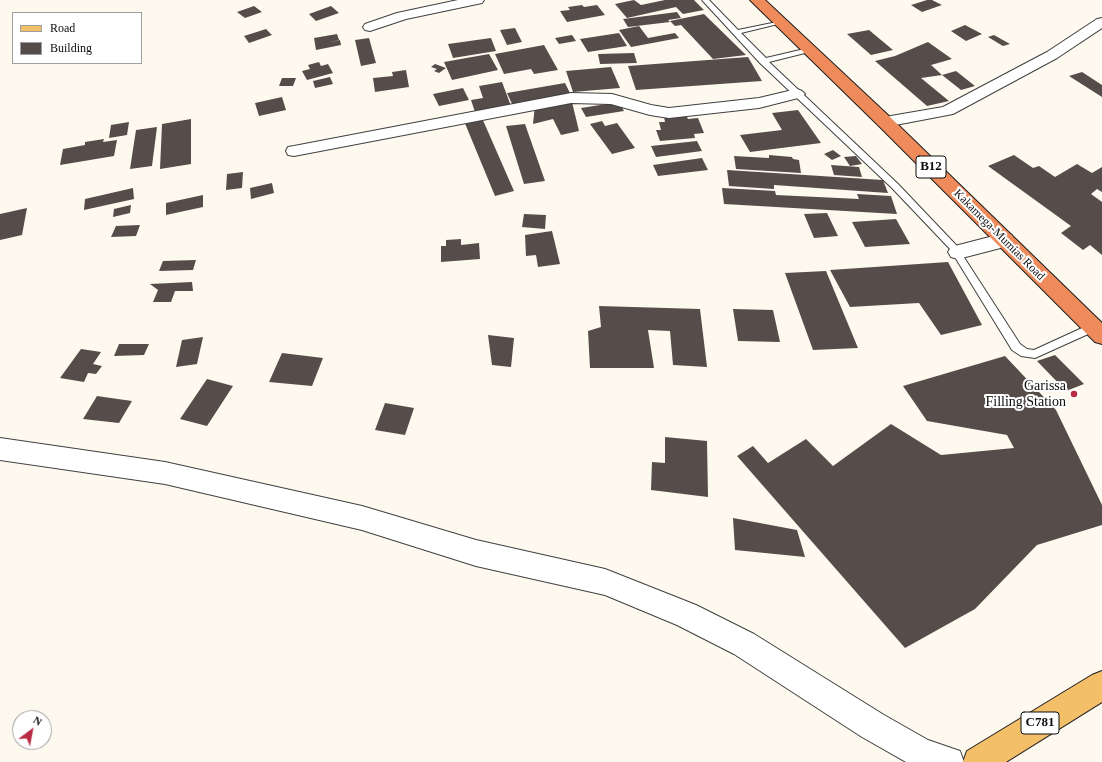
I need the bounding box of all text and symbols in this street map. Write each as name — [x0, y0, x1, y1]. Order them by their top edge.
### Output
legend — [12, 12, 142, 64]
text: Road — [50, 21, 75, 35]
text: Building — [50, 41, 92, 55]
road number: B12 — [916, 156, 946, 178]
street label: Kakamega-Mumias Road — [950, 186, 1048, 284]
place label: Garissa Filling Station — [985, 378, 1066, 410]
marker: Garissa Filling Station — [1069, 389, 1079, 399]
north arrow — [12, 710, 52, 750]
road number: C781 — [1021, 712, 1059, 734]
text: N — [31, 713, 44, 728]

